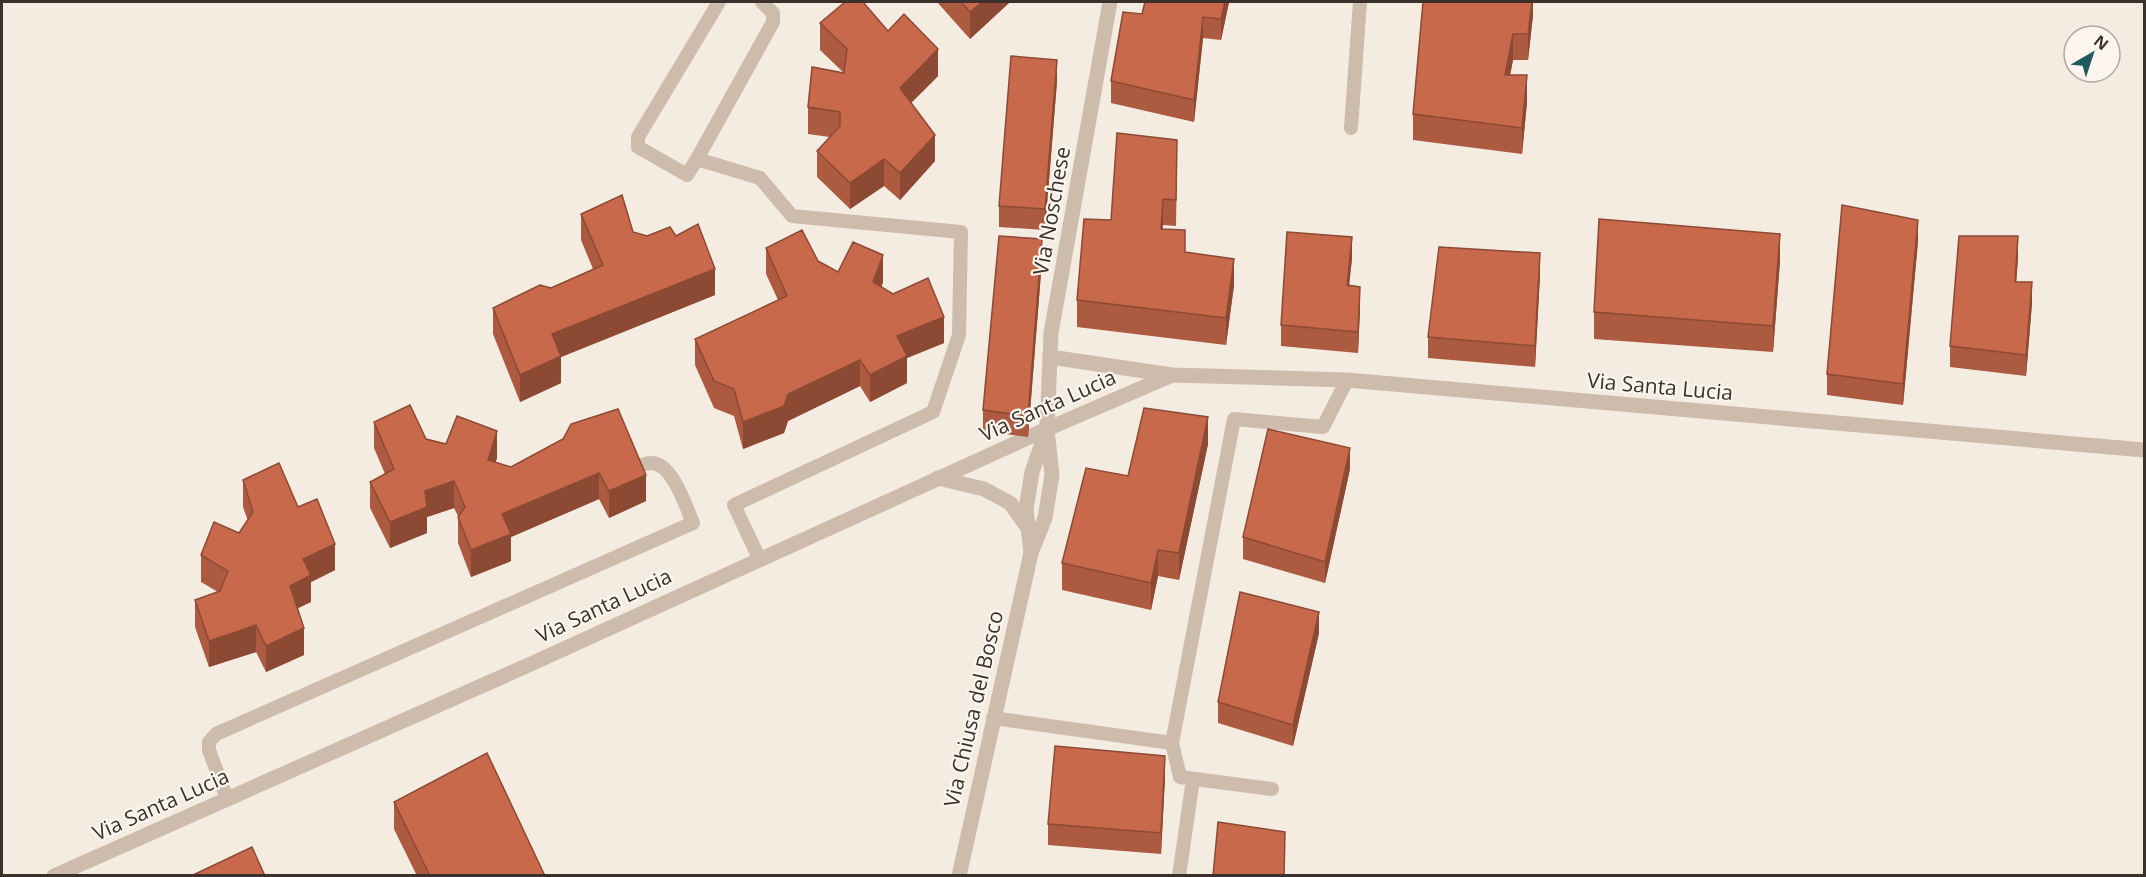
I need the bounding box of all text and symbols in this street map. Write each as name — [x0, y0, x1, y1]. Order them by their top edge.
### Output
north arrow — [2062, 24, 2122, 84]
text: N — [2089, 30, 2113, 55]
street label: Via Noschese — [1026, 144, 1076, 277]
street label: Via Santa Lucia — [975, 363, 1120, 448]
street label: Via Santa Lucia — [1586, 366, 1734, 406]
street label: Via Santa Lucia — [531, 561, 676, 649]
street label: Via Chiusa del Bosco — [937, 608, 1009, 810]
street label: Via Santa Lucia — [88, 762, 233, 847]

